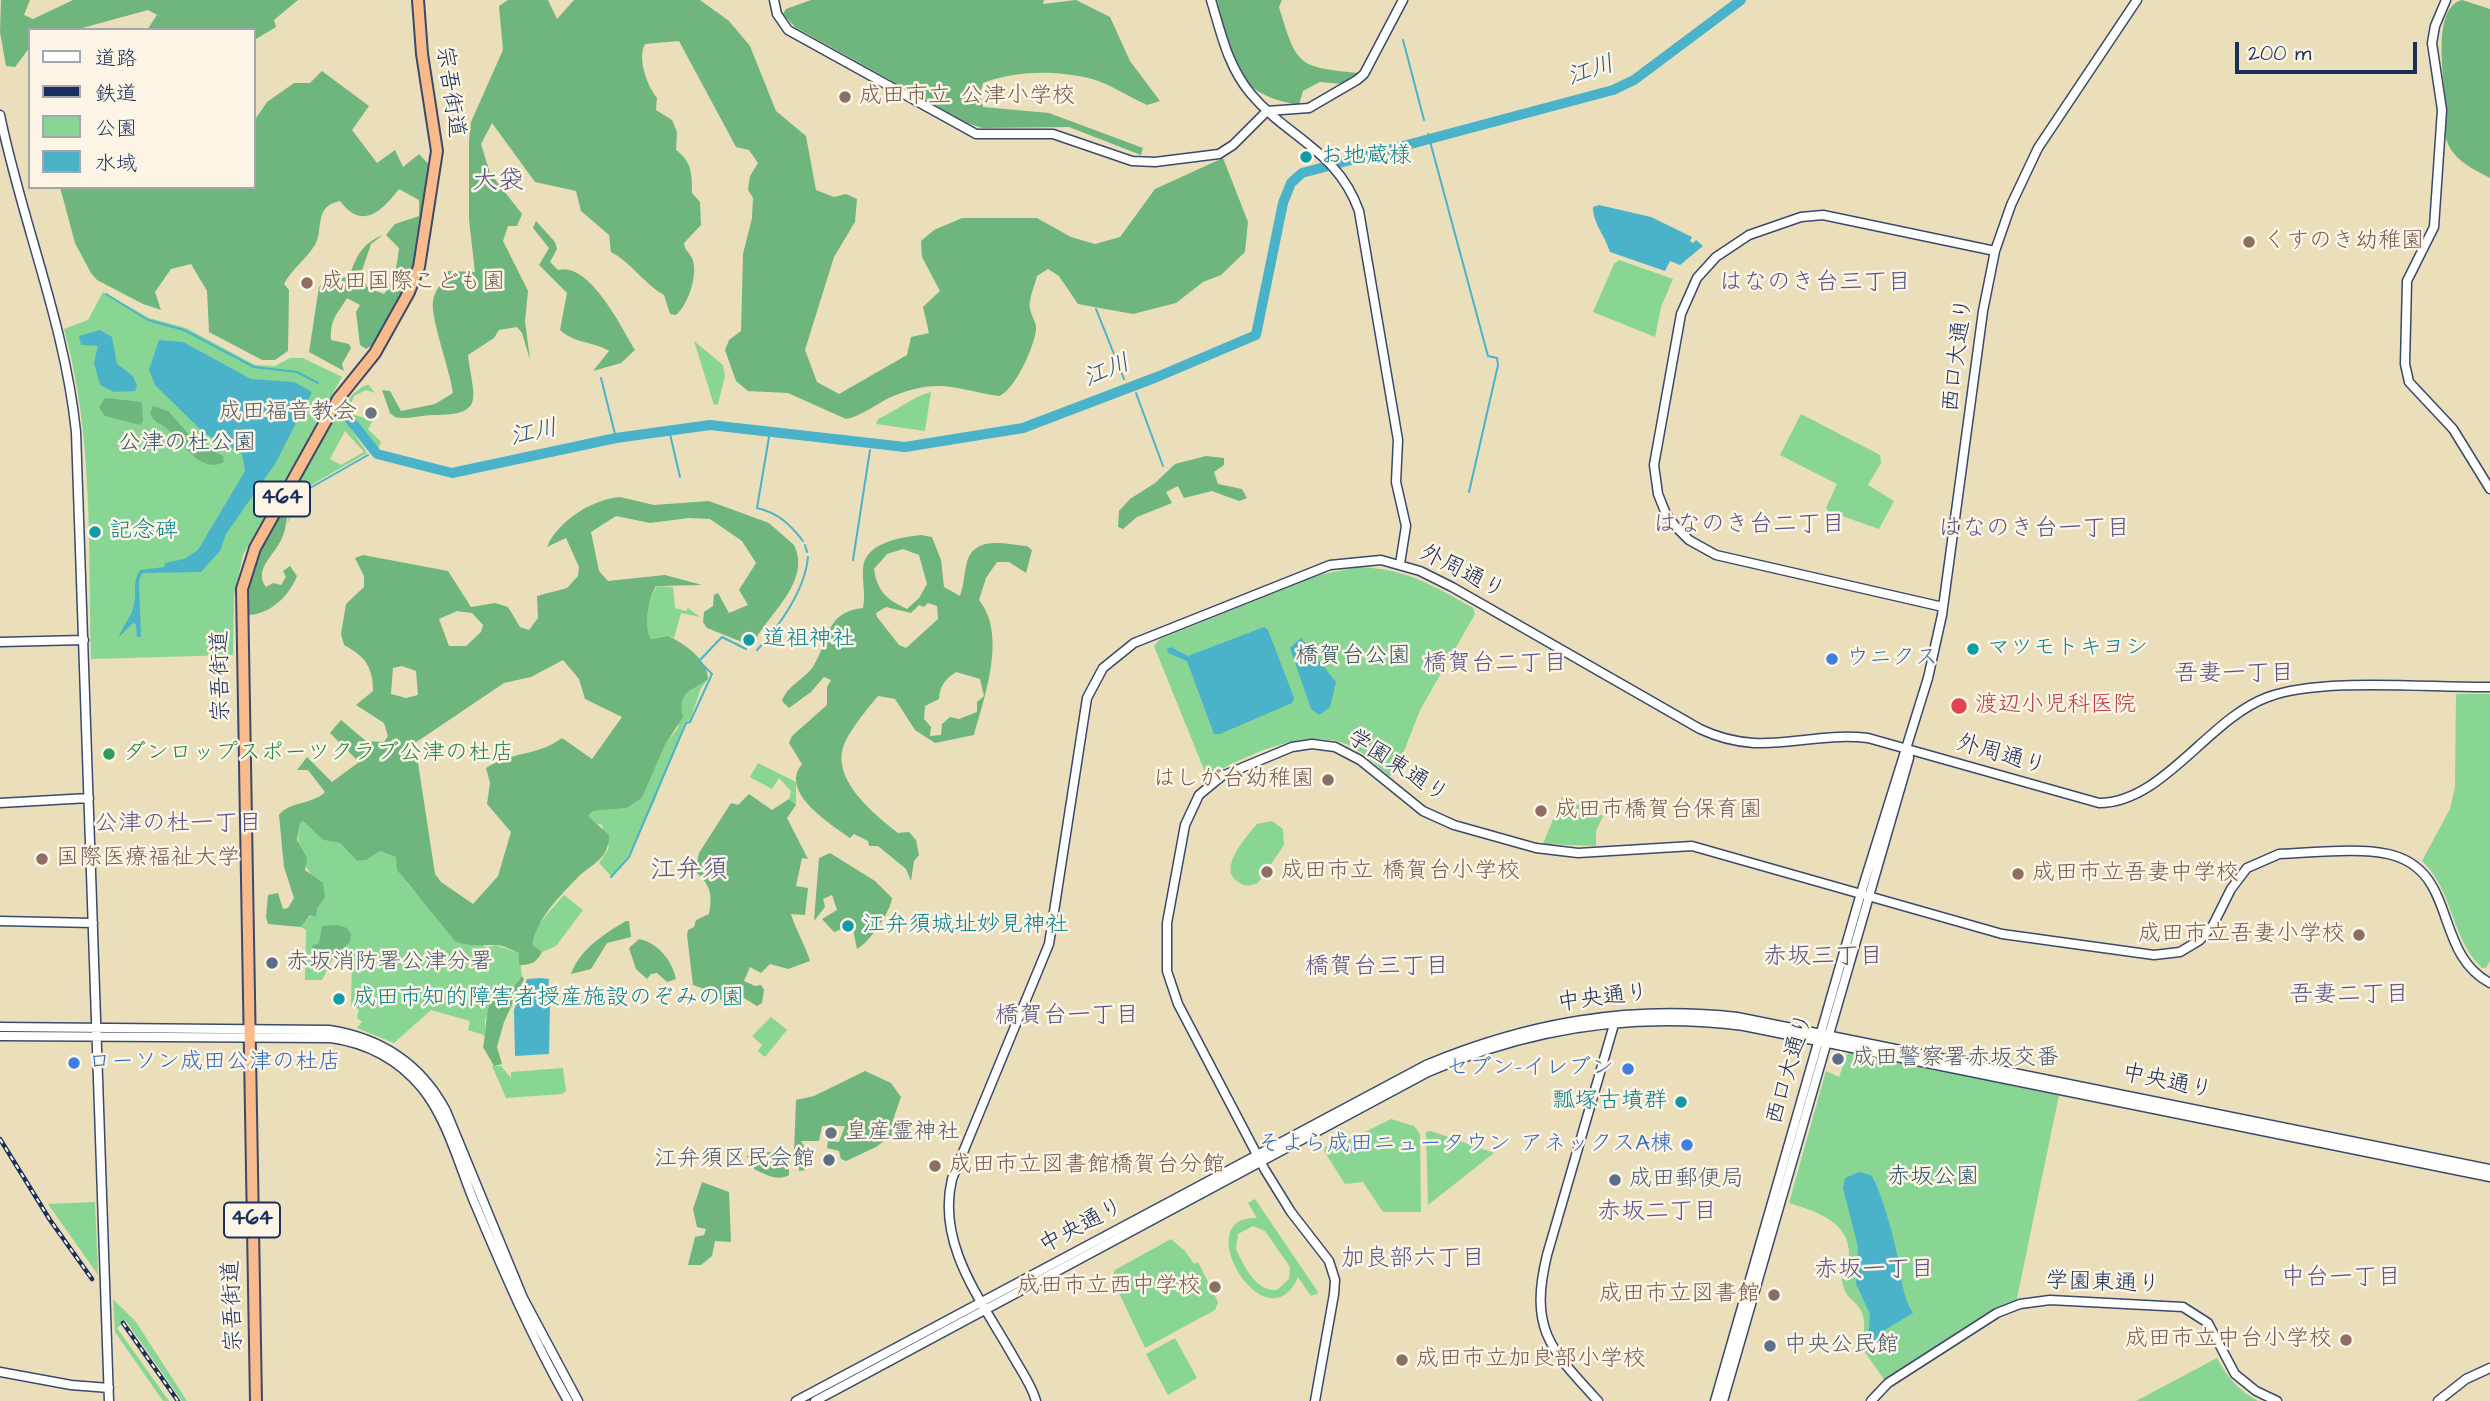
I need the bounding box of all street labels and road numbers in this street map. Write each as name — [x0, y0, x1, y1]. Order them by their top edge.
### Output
street label: 宗吾街道 — [429, 45, 469, 139]
street label: 西口大通り — [1938, 296, 1980, 414]
road number: 464 — [254, 482, 310, 516]
street label: 外周通り — [1415, 540, 1509, 606]
street label: 宗吾街道 — [207, 630, 237, 722]
street label: 学園東通り — [1341, 724, 1453, 810]
street label: 外周通り — [1953, 730, 2049, 782]
street label: 中央通り — [1556, 980, 1650, 1018]
street label: 西口大通り — [1762, 1010, 1820, 1128]
street label: 中央通り — [2119, 1060, 2215, 1106]
street label: 中央通り — [1035, 1193, 1129, 1261]
road number: 464 — [224, 1202, 280, 1238]
street label: 宗吾街道 — [219, 1260, 249, 1352]
street label: 学園東通り — [2045, 1268, 2161, 1300]

